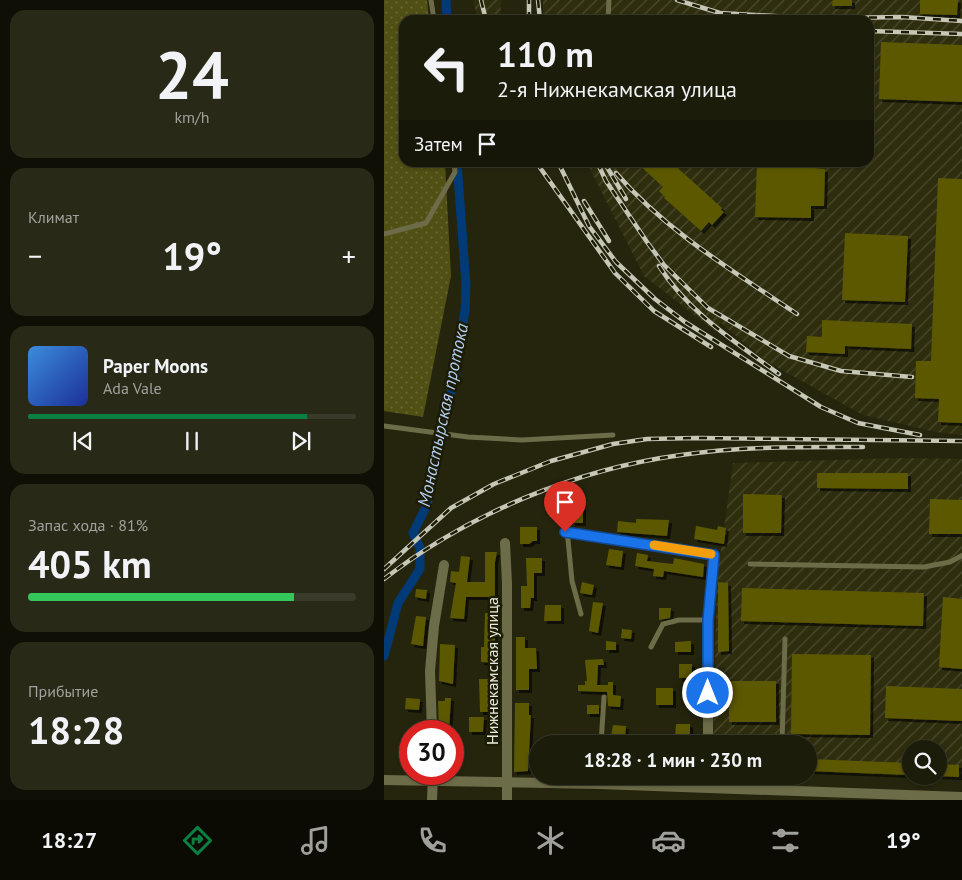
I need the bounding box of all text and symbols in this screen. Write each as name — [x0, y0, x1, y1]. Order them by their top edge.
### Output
text: 110 m — [497, 31, 594, 77]
text: 24 — [155, 32, 229, 116]
icon: left — [414, 35, 479, 100]
text: 2-я Нижнекамская улица — [497, 75, 737, 103]
text: km/h — [174, 107, 210, 127]
icon: arrive — [473, 130, 501, 158]
text: Затем — [414, 132, 463, 156]
text: Климат — [28, 207, 79, 227]
text: 19° — [162, 231, 222, 280]
text: − — [28, 237, 42, 274]
text: + — [342, 237, 356, 274]
water label: Монастырская протока — [412, 321, 473, 509]
text: Paper Moons — [103, 354, 208, 378]
text: Ada Vale — [103, 378, 162, 398]
icon: previous — [69, 427, 97, 455]
icon: pause — [178, 427, 206, 455]
icon: next — [287, 427, 315, 455]
pin — [544, 481, 586, 532]
icon: arrive — [551, 488, 579, 516]
text: Запас хода · 81% — [28, 515, 148, 535]
text: 405 km — [28, 539, 152, 588]
street label: Нижнекамская улица — [482, 597, 502, 745]
position arrow — [681, 666, 733, 718]
text: Прибытие — [28, 681, 98, 701]
text: 18:28 — [28, 705, 124, 754]
speed limit sign: 30 — [399, 720, 464, 785]
map controls — [902, 740, 947, 785]
button: search — [902, 740, 947, 785]
text: 18:28 · 1 мин · 230 m — [584, 748, 762, 772]
icon: directions — [180, 823, 215, 858]
icon: music — [298, 823, 333, 858]
icon: phone — [415, 823, 450, 858]
icon: climate — [533, 823, 568, 858]
icon: car — [651, 823, 686, 858]
icon: filters — [768, 823, 803, 858]
text: 18:27 — [41, 826, 97, 854]
text: 19° — [886, 826, 921, 854]

